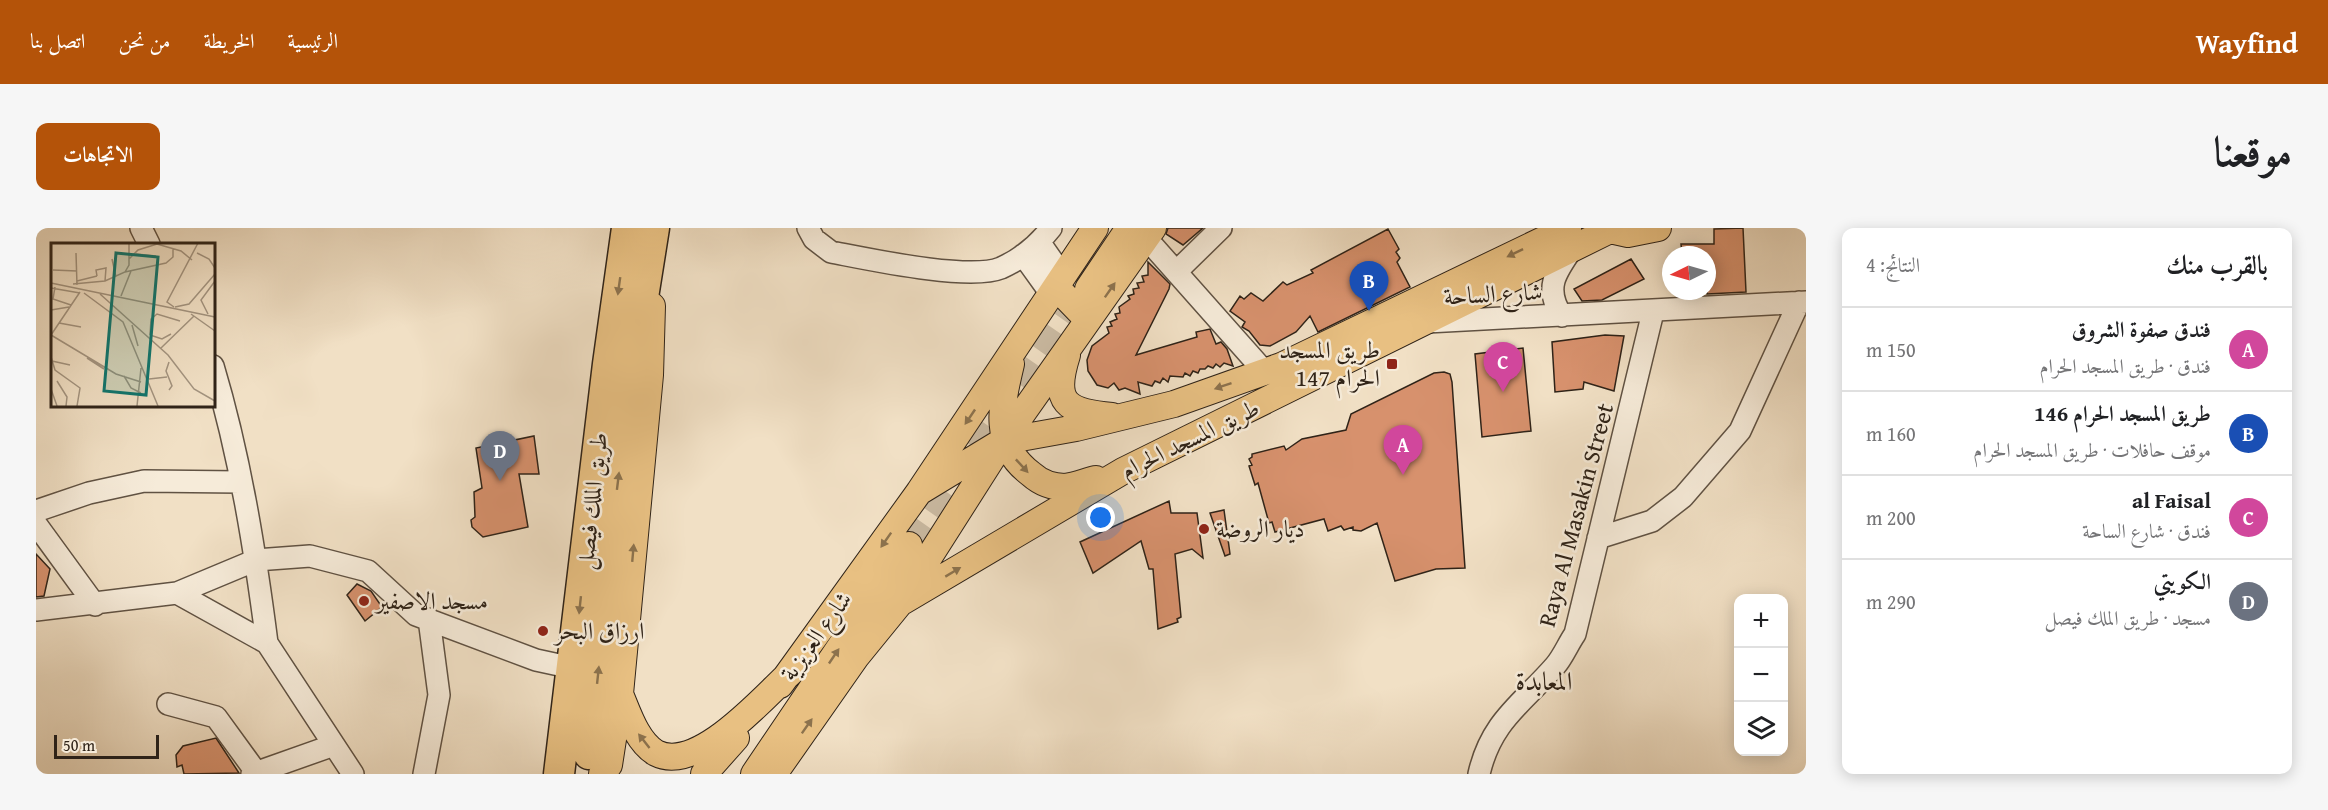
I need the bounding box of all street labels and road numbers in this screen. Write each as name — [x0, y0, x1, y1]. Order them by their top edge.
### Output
street label: شارع الساحة — [1443, 273, 1544, 317]
street label: طريق المسجد الحرام — [1114, 390, 1267, 491]
street label: Raya Al Masakin Street — [1529, 399, 1622, 631]
street label: طريق الملك فيصل — [567, 430, 616, 572]
street label: شارع العزيزية — [771, 584, 863, 690]

